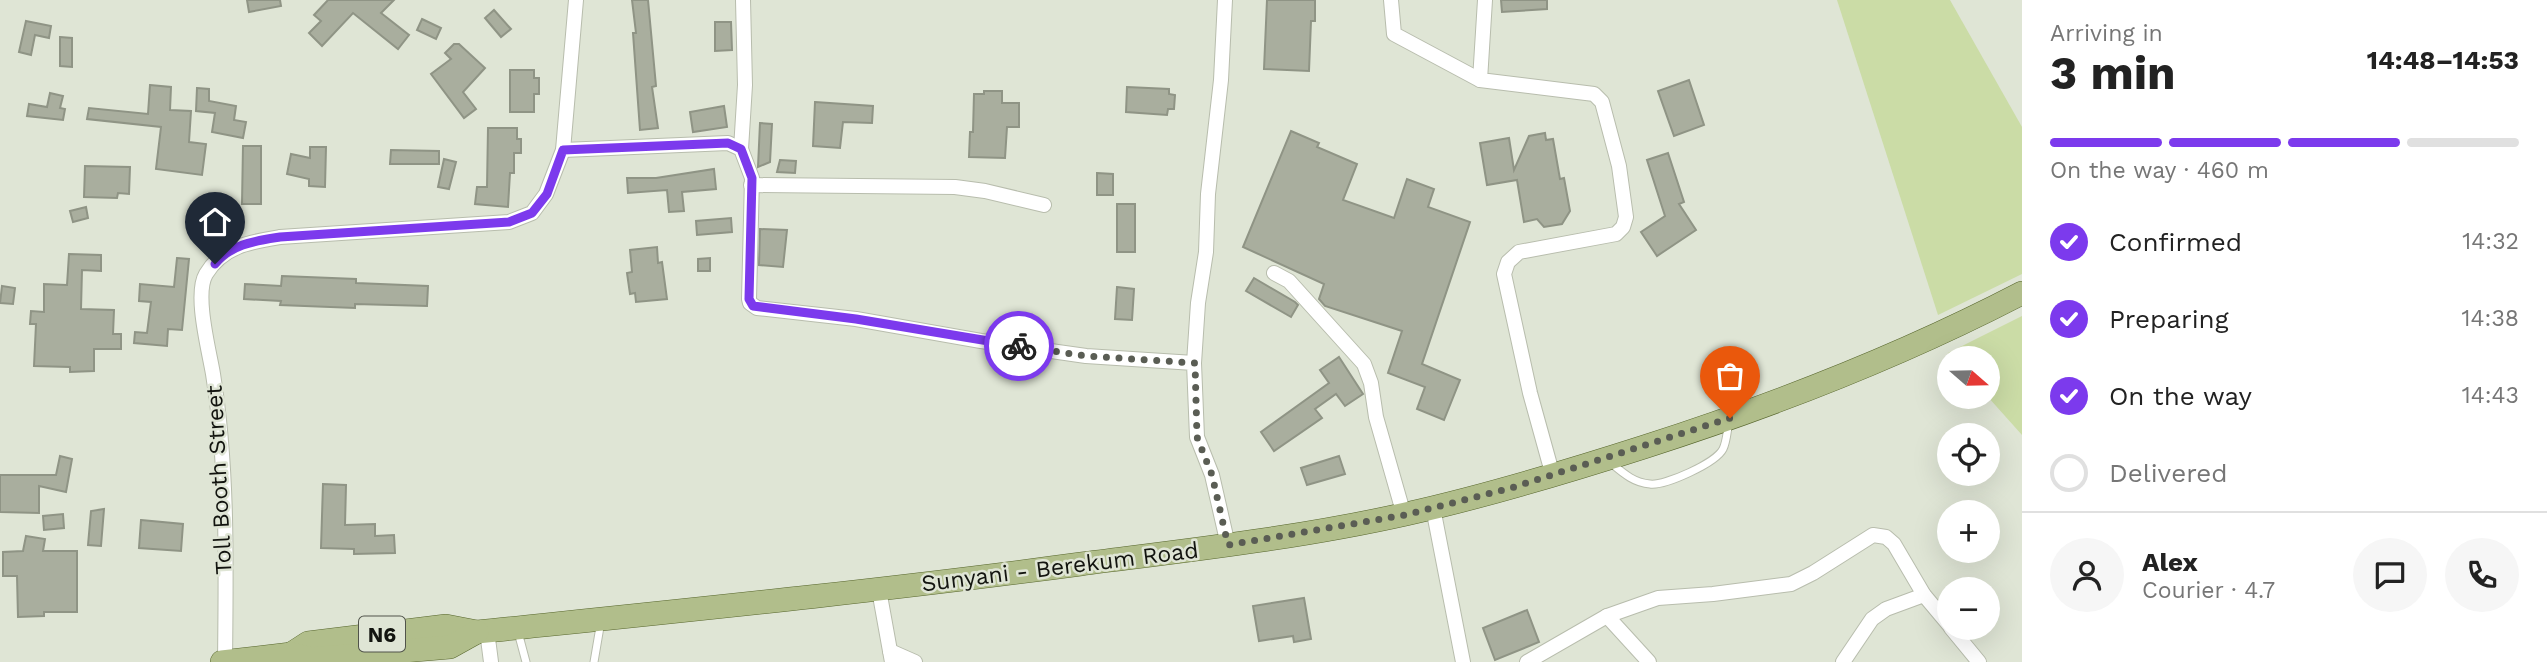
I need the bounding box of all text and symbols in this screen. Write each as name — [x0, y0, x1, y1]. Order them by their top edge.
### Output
text: Arriving in — [2050, 20, 2163, 47]
text: 14:48–14:53 — [2367, 45, 2519, 75]
text: 3 min — [2050, 46, 2176, 100]
text: On the way · 460 m — [2050, 157, 2269, 184]
pin — [185, 192, 245, 264]
icon: home — [196, 203, 234, 241]
icon: check — [2050, 223, 2088, 261]
text: Confirmed — [2109, 227, 2242, 257]
text: 14:32 — [2462, 228, 2519, 255]
icon: check — [2050, 300, 2088, 338]
text: Preparing — [2109, 304, 2229, 334]
text: 14:38 — [2462, 305, 2519, 332]
courier — [984, 311, 1054, 381]
icon: bike — [1000, 327, 1038, 365]
pin — [1700, 346, 1760, 418]
north arrow — [1937, 346, 2000, 410]
map controls — [1937, 346, 2000, 640]
icon: bag — [1711, 357, 1749, 395]
icon: check — [2050, 377, 2088, 415]
text: On the way — [2109, 381, 2252, 411]
text: 14:43 — [2462, 382, 2519, 409]
street label: Toll Booth Street — [201, 384, 237, 575]
button: locate — [1937, 423, 2000, 486]
text: Delivered — [2109, 458, 2228, 488]
button: + — [1937, 500, 2000, 563]
street label: Sunyani - Berekum Road — [920, 537, 1200, 597]
button: person — [2050, 538, 2124, 612]
button: chat — [2353, 538, 2427, 612]
button: phone — [2445, 538, 2519, 612]
text: Alex — [2142, 547, 2198, 577]
button: − — [1937, 577, 2000, 640]
text: Courier · 4.7 — [2142, 577, 2275, 604]
road number: N6 — [359, 616, 405, 652]

